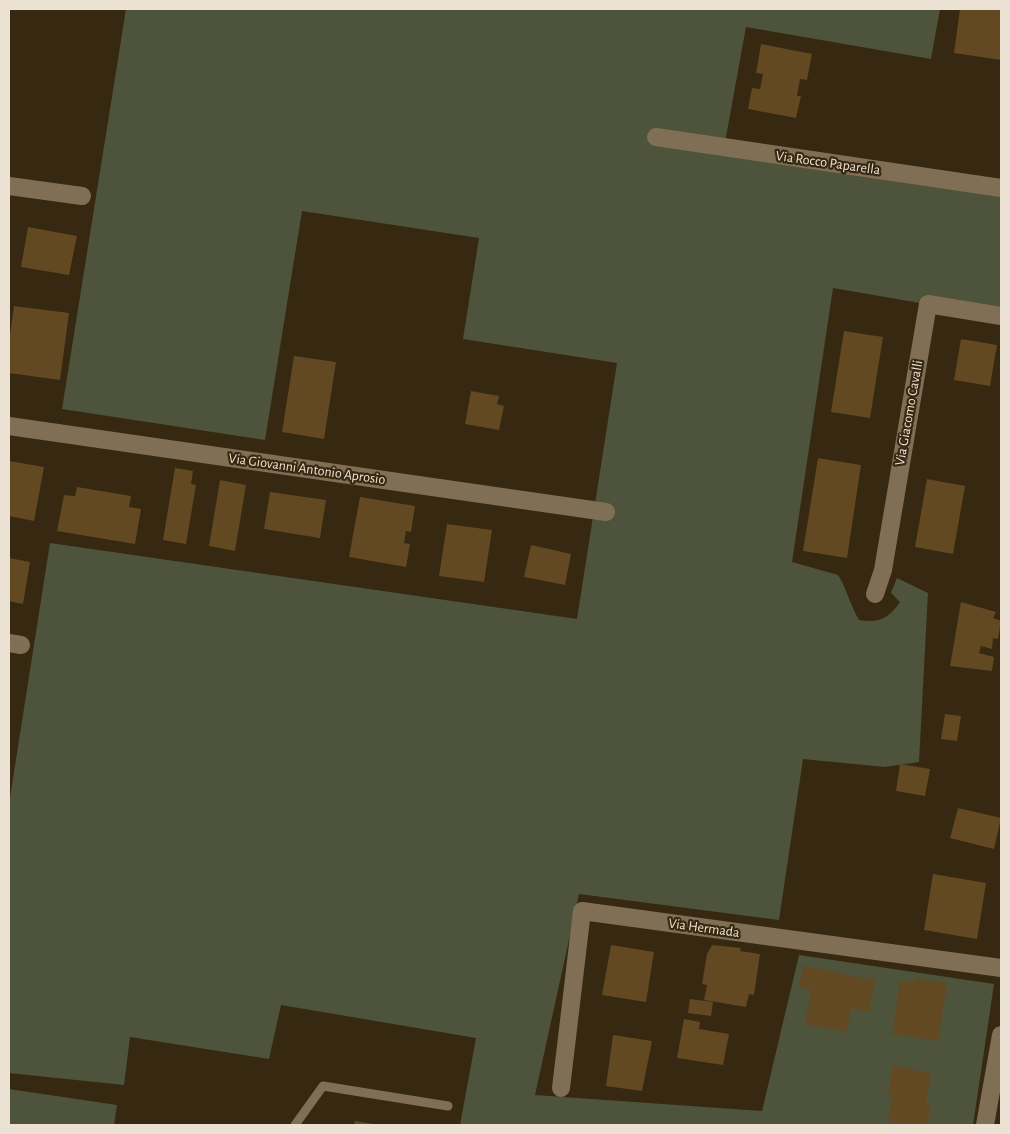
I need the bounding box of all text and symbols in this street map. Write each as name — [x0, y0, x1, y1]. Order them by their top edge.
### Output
street label: Via Rocco Paparella — [775, 147, 881, 179]
street label: Via Giacomo Cavalli — [891, 359, 927, 467]
street label: Via Giovanni Antonio Aprosio — [228, 450, 386, 488]
street label: Via Hermada — [667, 915, 741, 941]

